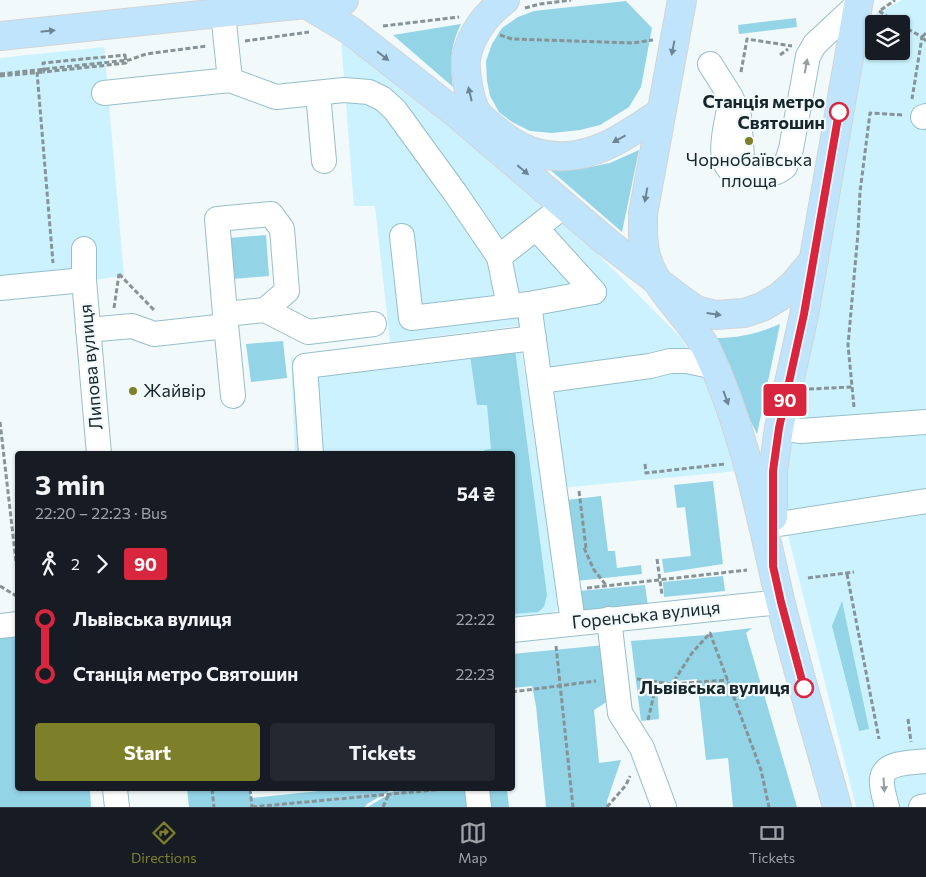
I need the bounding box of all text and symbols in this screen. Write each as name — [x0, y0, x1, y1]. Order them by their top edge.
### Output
map controls — [865, 15, 910, 60]
button: layers — [865, 15, 910, 60]
one-way arrow — [41, 26, 57, 34]
one-way arrow — [668, 40, 676, 56]
one-way arrow — [376, 51, 389, 62]
one-way arrow — [803, 57, 811, 73]
one-way arrow — [466, 86, 474, 101]
place label: Станція метро Святошин — [702, 90, 825, 133]
marker: Станція метро Святошин — [829, 102, 849, 122]
one-way arrow — [612, 135, 627, 143]
marker: Чорнобаївська площа — [743, 135, 755, 147]
place label: Чорнобаївська площа — [686, 148, 812, 191]
one-way arrow — [516, 164, 529, 175]
one-way arrow — [642, 188, 650, 204]
street label: Липова вулиця — [74, 303, 106, 431]
one-way arrow — [706, 310, 722, 318]
place label: Жайвір — [143, 379, 206, 401]
line badge: 90 — [762, 384, 808, 416]
marker: Жайвір — [127, 385, 139, 397]
text: 90 — [773, 389, 797, 411]
one-way arrow — [723, 390, 730, 405]
text: 3 min — [35, 467, 105, 501]
text: 54 ₴ — [457, 482, 495, 505]
text: 22:20 – 22:23 · Bus — [35, 503, 167, 522]
icon: walk — [35, 550, 63, 578]
icon: forward — [88, 550, 116, 578]
text: 90 — [134, 553, 157, 575]
text: 2 — [71, 554, 80, 573]
street label: Горенська вулиця — [571, 595, 721, 633]
text: Львівська вулиця — [73, 607, 232, 630]
text: 22:22 — [456, 609, 495, 628]
text: Станція метро Святошин — [73, 662, 298, 685]
text: 22:23 — [455, 664, 495, 683]
place label: Львівська вулиця — [640, 676, 790, 698]
marker: Львівська вулиця — [794, 678, 814, 698]
button: Start — [35, 723, 260, 781]
button: Tickets — [270, 723, 495, 781]
one-way arrow — [880, 777, 888, 793]
tab: Directions — [131, 819, 197, 866]
tab: Map — [458, 819, 487, 866]
tab: Tickets — [749, 819, 795, 866]

